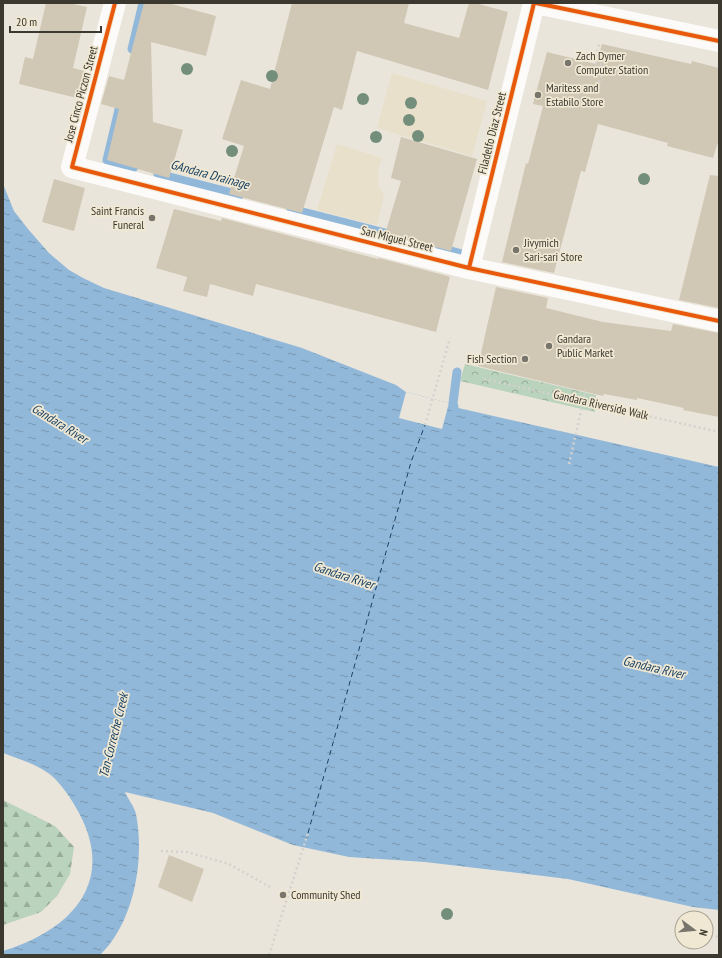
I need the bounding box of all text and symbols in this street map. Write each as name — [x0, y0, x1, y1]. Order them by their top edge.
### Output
scale bar — [10, 8, 101, 34]
text: 20 m — [16, 14, 37, 29]
street label: Jose Cinco Piczon Street — [60, 43, 101, 145]
place label: Zach Dymer Computer Station — [576, 48, 648, 77]
marker: Zach Dymer Computer Station — [563, 58, 573, 68]
place label: Maritess and Estabilo Store — [546, 80, 603, 109]
street label: Filadelfo Diaz Street — [474, 90, 509, 175]
marker: Maritess and Estabilo Store — [533, 90, 543, 100]
water label: GAndara Drainage — [169, 156, 253, 194]
place label: Saint Francis Funeral — [91, 203, 144, 232]
marker: Saint Francis Funeral — [147, 213, 157, 223]
street label: San Miguel Street — [360, 222, 435, 255]
place label: Jivymich Sari-sari Store — [523, 235, 582, 264]
marker: Jivymich Sari-sari Store — [511, 245, 521, 255]
place label: Gandara Public Market — [557, 331, 614, 360]
marker: Gandara Public Market — [544, 341, 554, 351]
place label: Fish Section — [467, 351, 517, 366]
marker: Fish Section — [520, 354, 530, 364]
street label: Gandara Riverside Walk — [552, 386, 650, 423]
water label: Gandara River — [29, 400, 93, 449]
water label: Gandara River — [311, 558, 379, 594]
water label: Gandara River — [621, 652, 689, 683]
water label: Tan-Correche Creek — [95, 689, 133, 779]
place label: Community Shed — [291, 887, 361, 902]
marker: Community Shed — [278, 890, 288, 900]
north arrow — [674, 910, 714, 950]
text: N — [696, 928, 711, 938]

